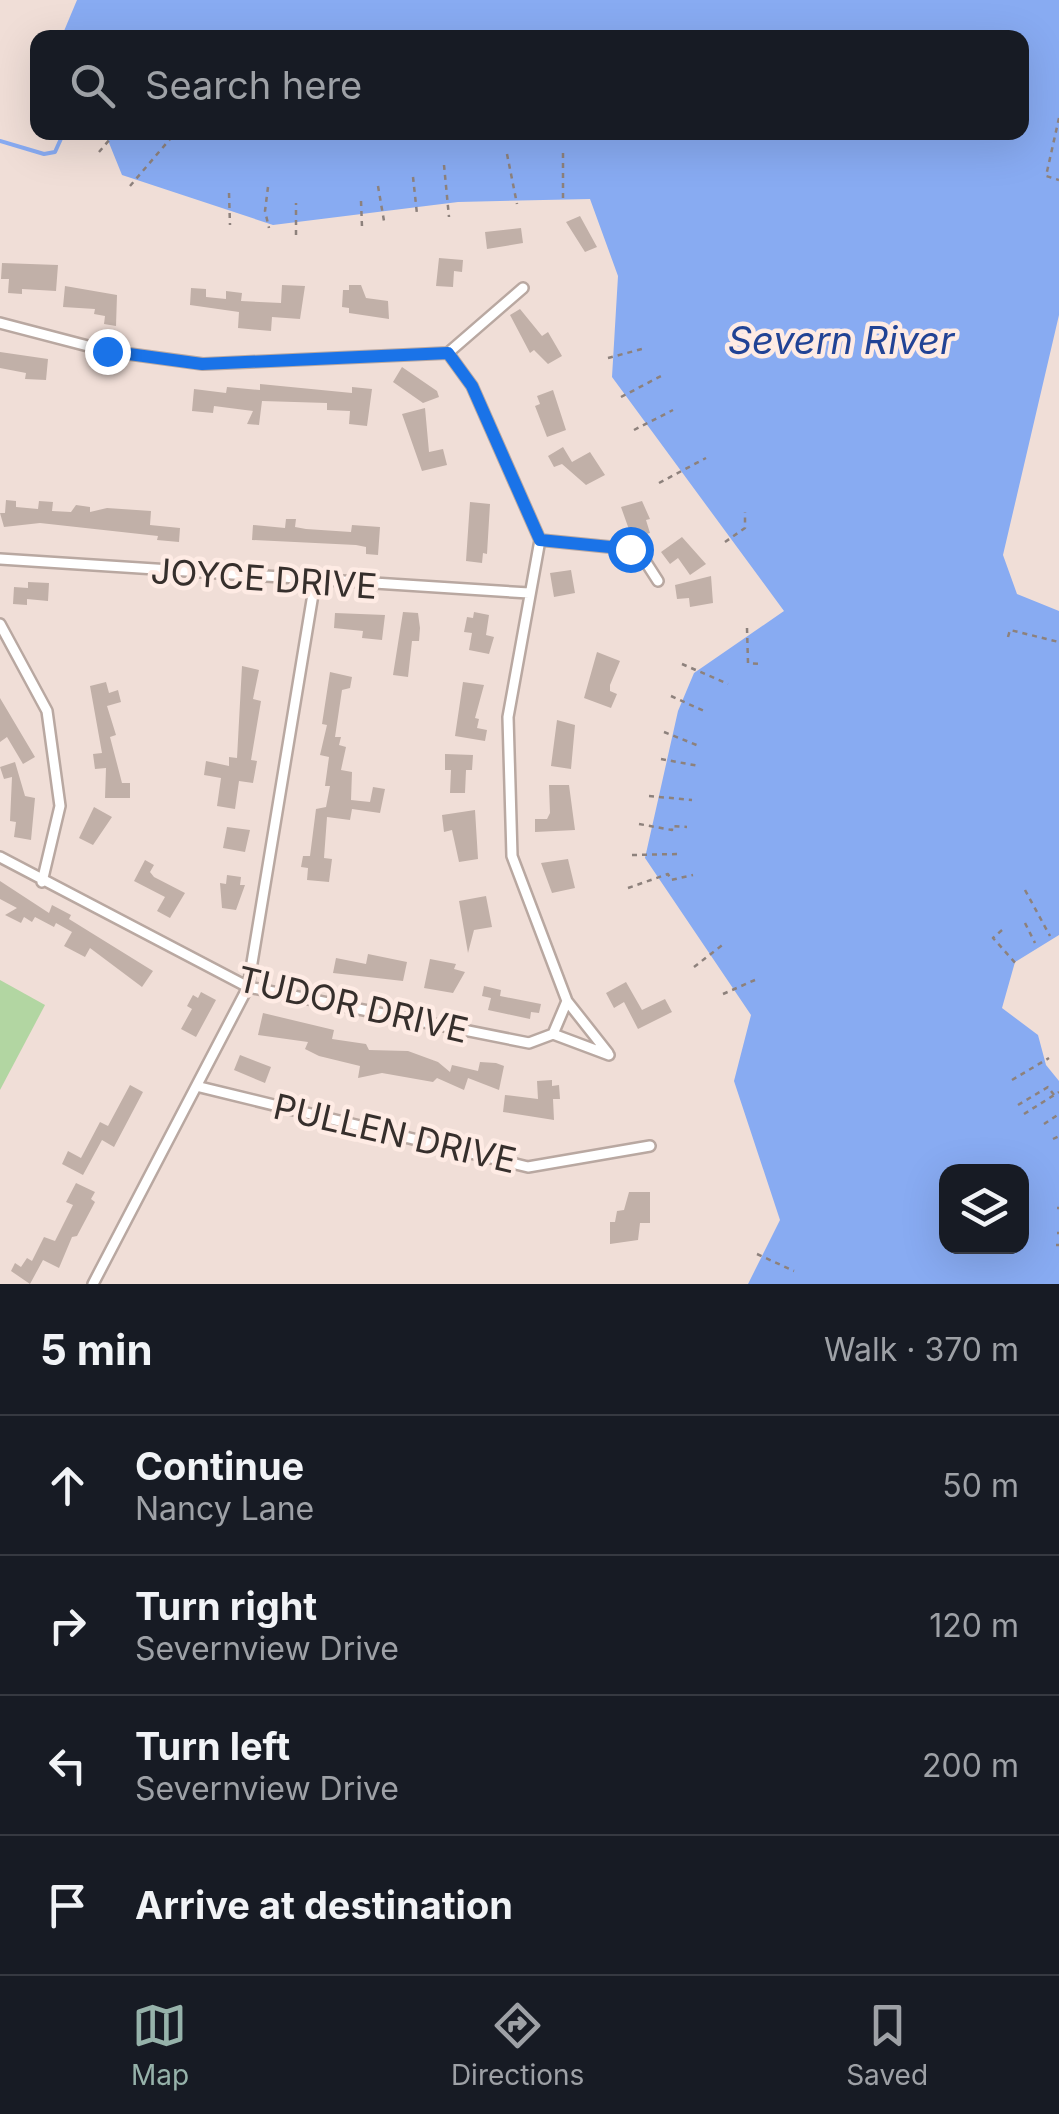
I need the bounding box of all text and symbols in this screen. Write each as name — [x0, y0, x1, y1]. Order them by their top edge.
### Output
search box — [30, 30, 1029, 140]
icon: search — [65, 58, 120, 113]
text: Search here — [145, 62, 362, 108]
water label: Severn River — [728, 317, 956, 363]
route end — [85, 329, 131, 375]
route start — [608, 527, 654, 573]
street label: JOYCE DRIVE — [149, 549, 379, 607]
street label: TUDOR DRIVE — [234, 957, 472, 1051]
street label: PULLEN DRIVE — [270, 1085, 520, 1181]
map controls — [939, 1164, 1029, 1254]
button: layers — [939, 1164, 1029, 1254]
text: 5 min — [40, 1324, 153, 1375]
text: Walk · 370 m — [824, 1330, 1019, 1369]
text: Continue — [135, 1443, 304, 1489]
icon: ahead — [40, 1458, 95, 1513]
text: 50 m — [942, 1466, 1019, 1505]
text: Nancy Lane — [135, 1489, 314, 1528]
text: Turn right — [135, 1583, 317, 1629]
icon: right — [40, 1598, 95, 1653]
text: 120 m — [929, 1606, 1019, 1645]
text: Severnview Drive — [135, 1629, 399, 1668]
text: Turn left — [135, 1723, 290, 1769]
icon: left — [40, 1738, 95, 1793]
text: 200 m — [922, 1746, 1019, 1785]
text: Severnview Drive — [135, 1769, 399, 1808]
icon: arrive — [40, 1878, 95, 1933]
text: Arrive at destination — [135, 1882, 513, 1928]
tab: Map — [131, 1998, 189, 2092]
tab: Directions — [451, 1998, 584, 2092]
tab: Saved — [846, 1998, 928, 2092]

